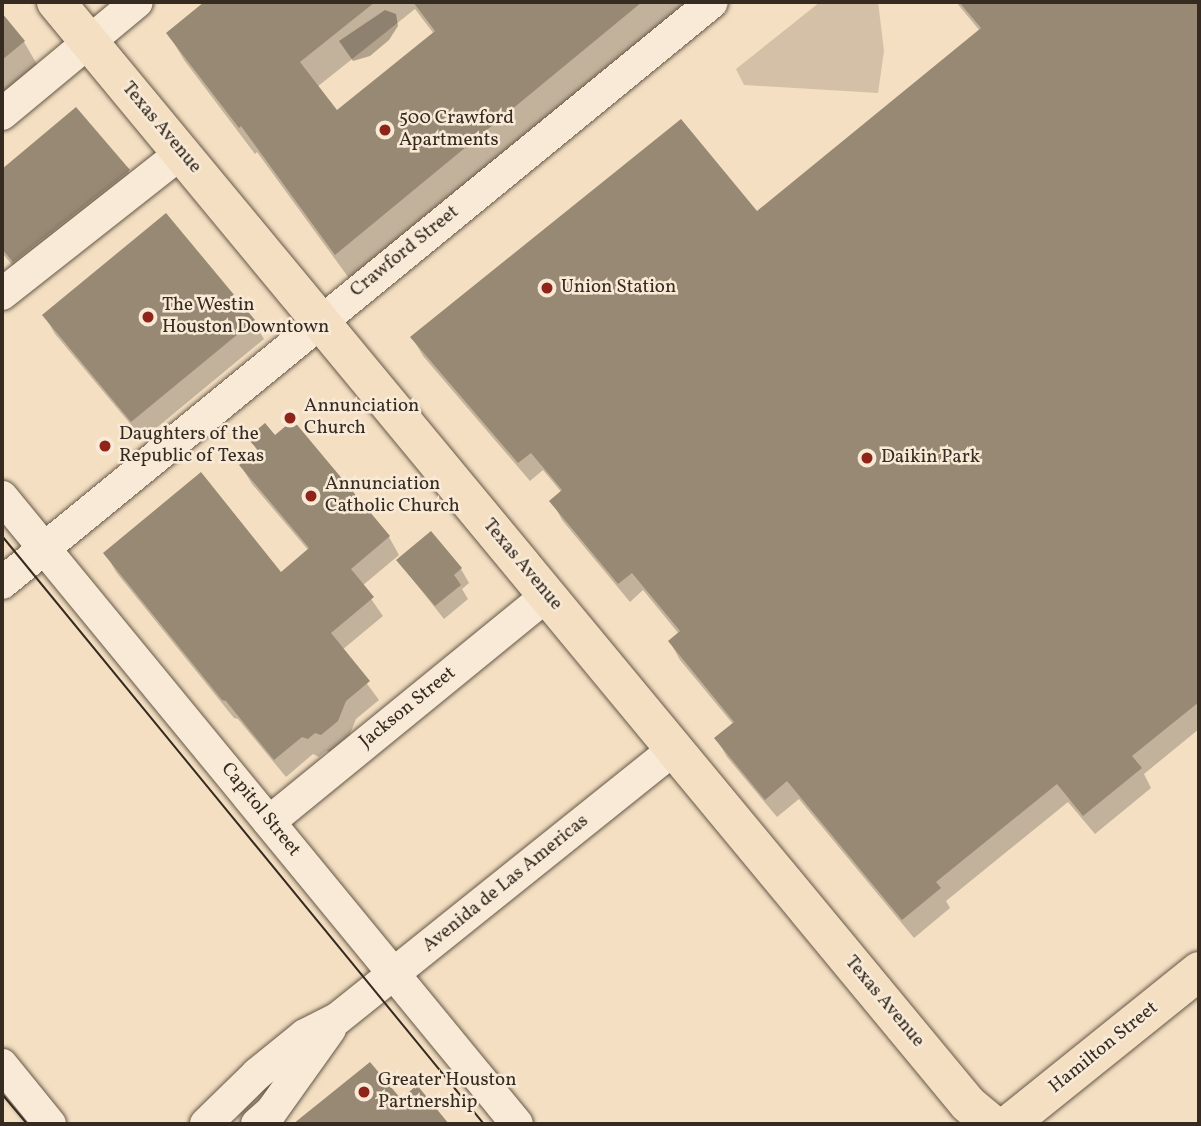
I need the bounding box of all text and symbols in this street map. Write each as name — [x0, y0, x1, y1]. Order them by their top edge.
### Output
street label: Texas Avenue — [116, 78, 206, 178]
place label: 500 Crawford Apartments — [399, 108, 514, 152]
marker: 500 Crawford Apartments — [377, 122, 393, 138]
street label: Crawford Street — [346, 201, 464, 303]
place label: Union Station — [561, 277, 676, 299]
marker: Union Station — [539, 280, 555, 296]
place label: The Westin Houston Downtown — [162, 295, 329, 339]
marker: The Westin Houston Downtown — [140, 309, 156, 325]
place label: Annunciation Church — [304, 396, 419, 440]
marker: Annunciation Church — [282, 410, 298, 426]
place label: Daughters of the Republic of Texas — [119, 424, 263, 468]
marker: Daughters of the Republic of Texas — [97, 438, 113, 454]
place label: Daikin Park — [881, 447, 980, 469]
marker: Daikin Park — [859, 450, 875, 466]
place label: Annunciation Catholic Church — [325, 474, 460, 518]
marker: Annunciation Catholic Church — [303, 488, 319, 504]
street label: Texas Avenue — [477, 515, 567, 615]
street label: Jackson Street — [355, 662, 461, 754]
street label: Capitol Street — [215, 758, 305, 862]
street label: Avenida de Las Americas — [419, 810, 593, 958]
street label: Texas Avenue — [839, 952, 929, 1052]
street label: Hamilton Street — [1045, 997, 1163, 1099]
place label: Greater Houston Partnership — [378, 1070, 516, 1114]
marker: Greater Houston Partnership — [356, 1084, 372, 1100]

